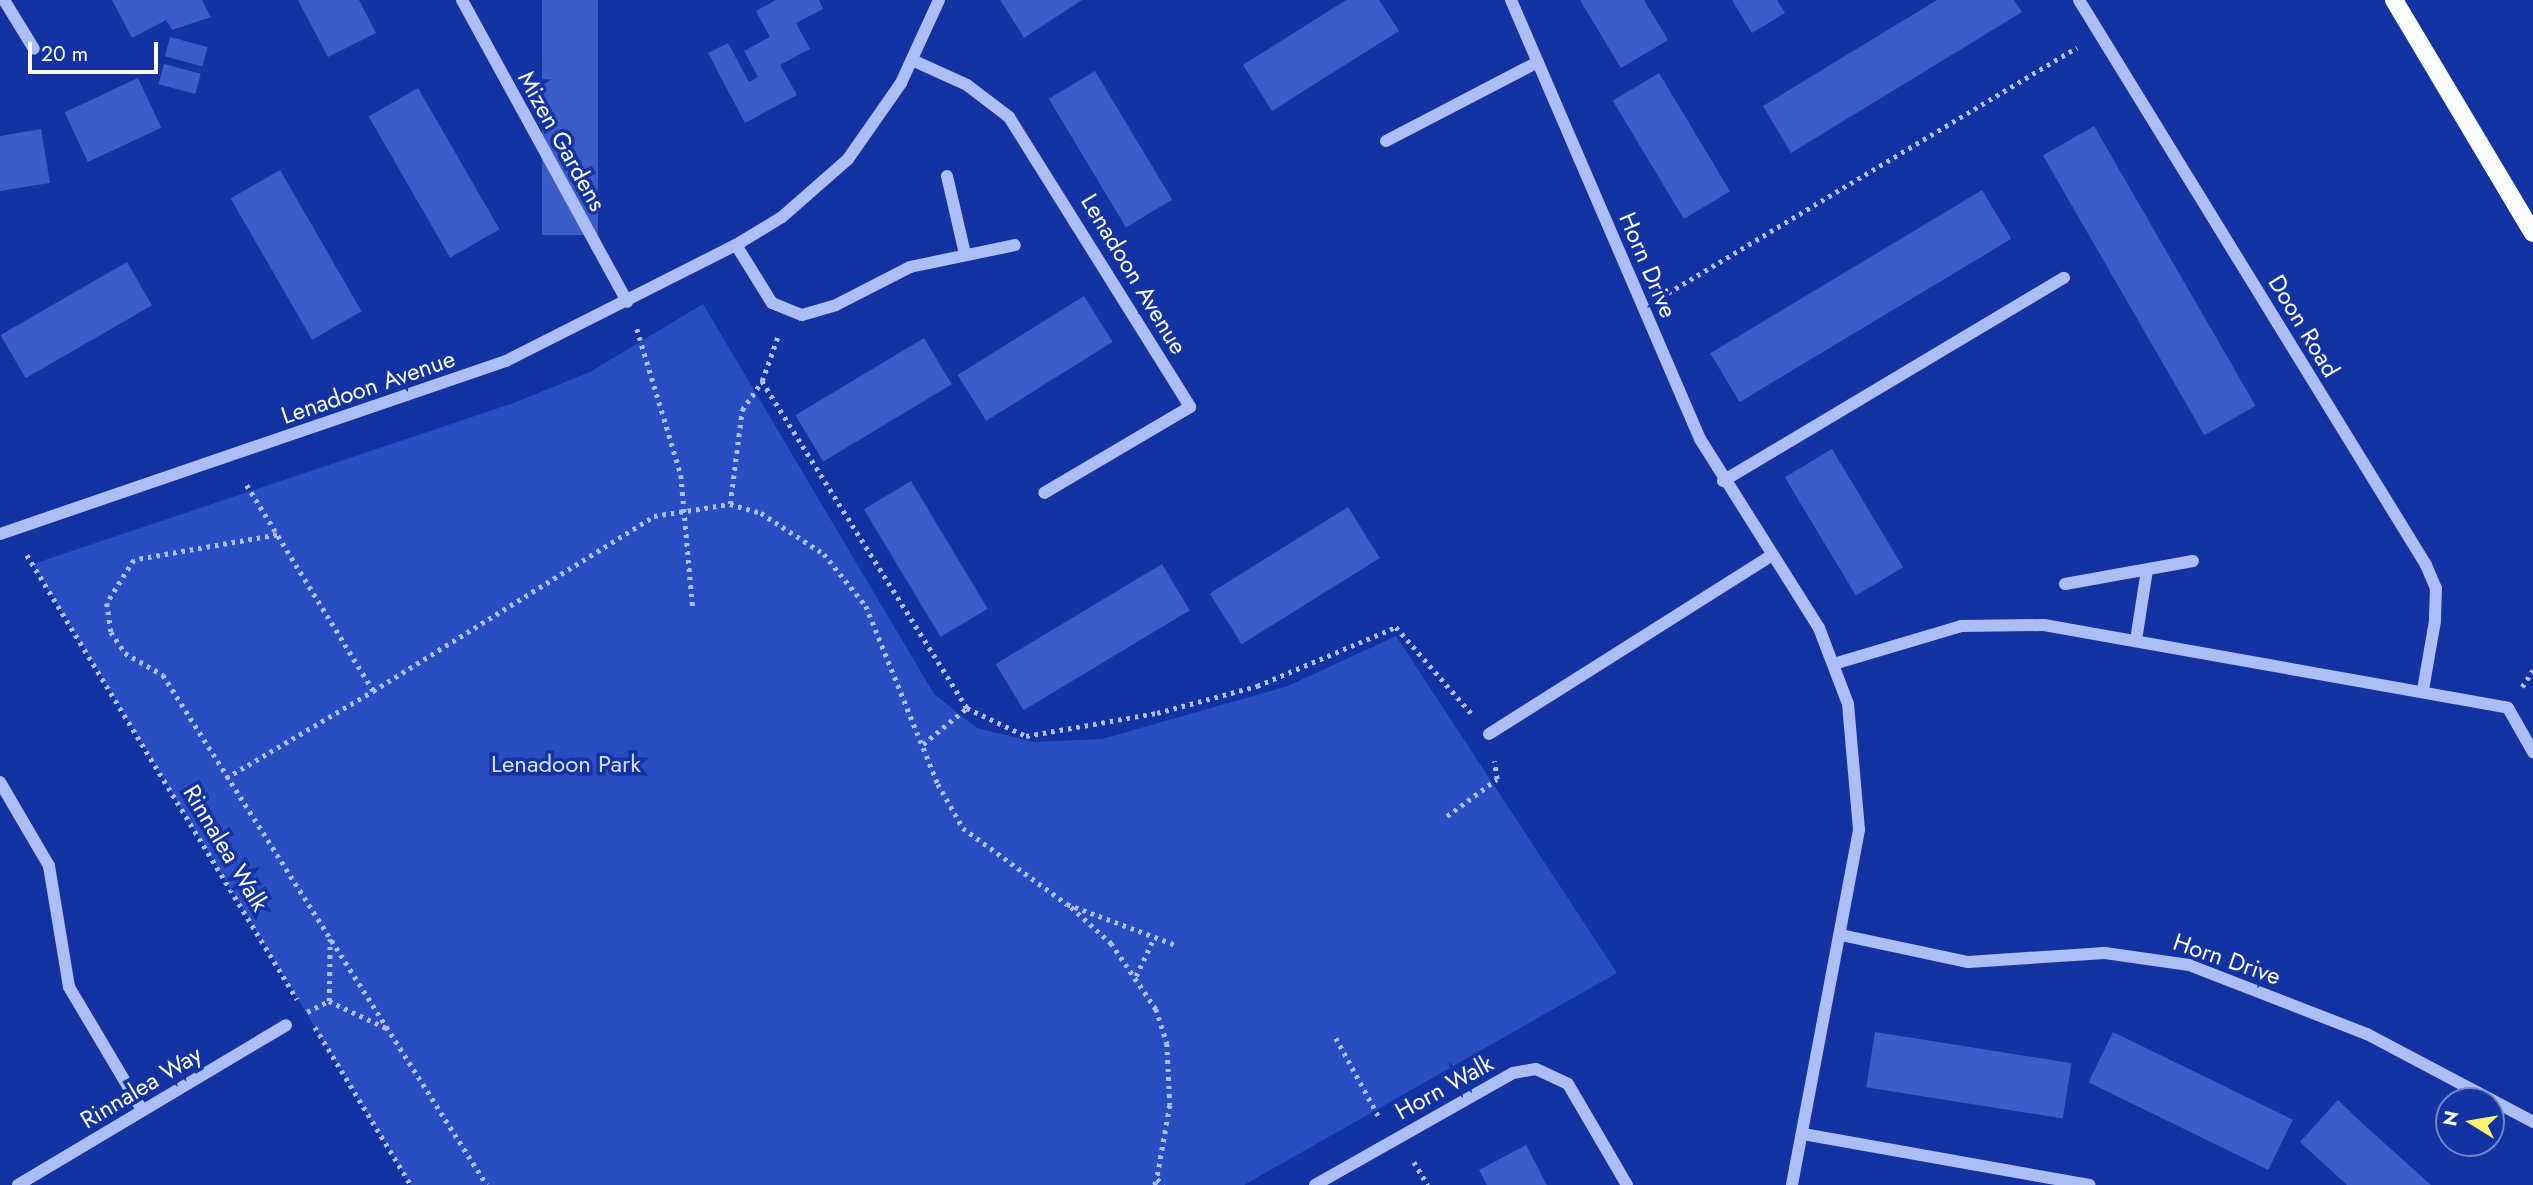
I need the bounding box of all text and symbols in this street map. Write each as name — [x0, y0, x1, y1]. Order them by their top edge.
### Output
scale bar — [32, 28, 161, 72]
text: 20 m — [41, 39, 88, 69]
street label: Mizen Gardens — [512, 66, 612, 216]
street label: Lenadoon Avenue — [1075, 189, 1193, 359]
street label: Horn Drive — [1613, 208, 1683, 322]
street label: Doon Road — [2262, 270, 2346, 382]
street label: Lenadoon Avenue — [277, 344, 459, 430]
park label: Lenadoon Park — [491, 750, 641, 778]
street label: Rinnalea Walk — [177, 780, 275, 916]
street label: Horn Drive — [2170, 927, 2284, 991]
street label: Rinnalea Way — [75, 1040, 207, 1134]
street label: Horn Walk — [1390, 1048, 1498, 1126]
north arrow — [2435, 1087, 2505, 1157]
text: N — [2436, 1108, 2466, 1128]

